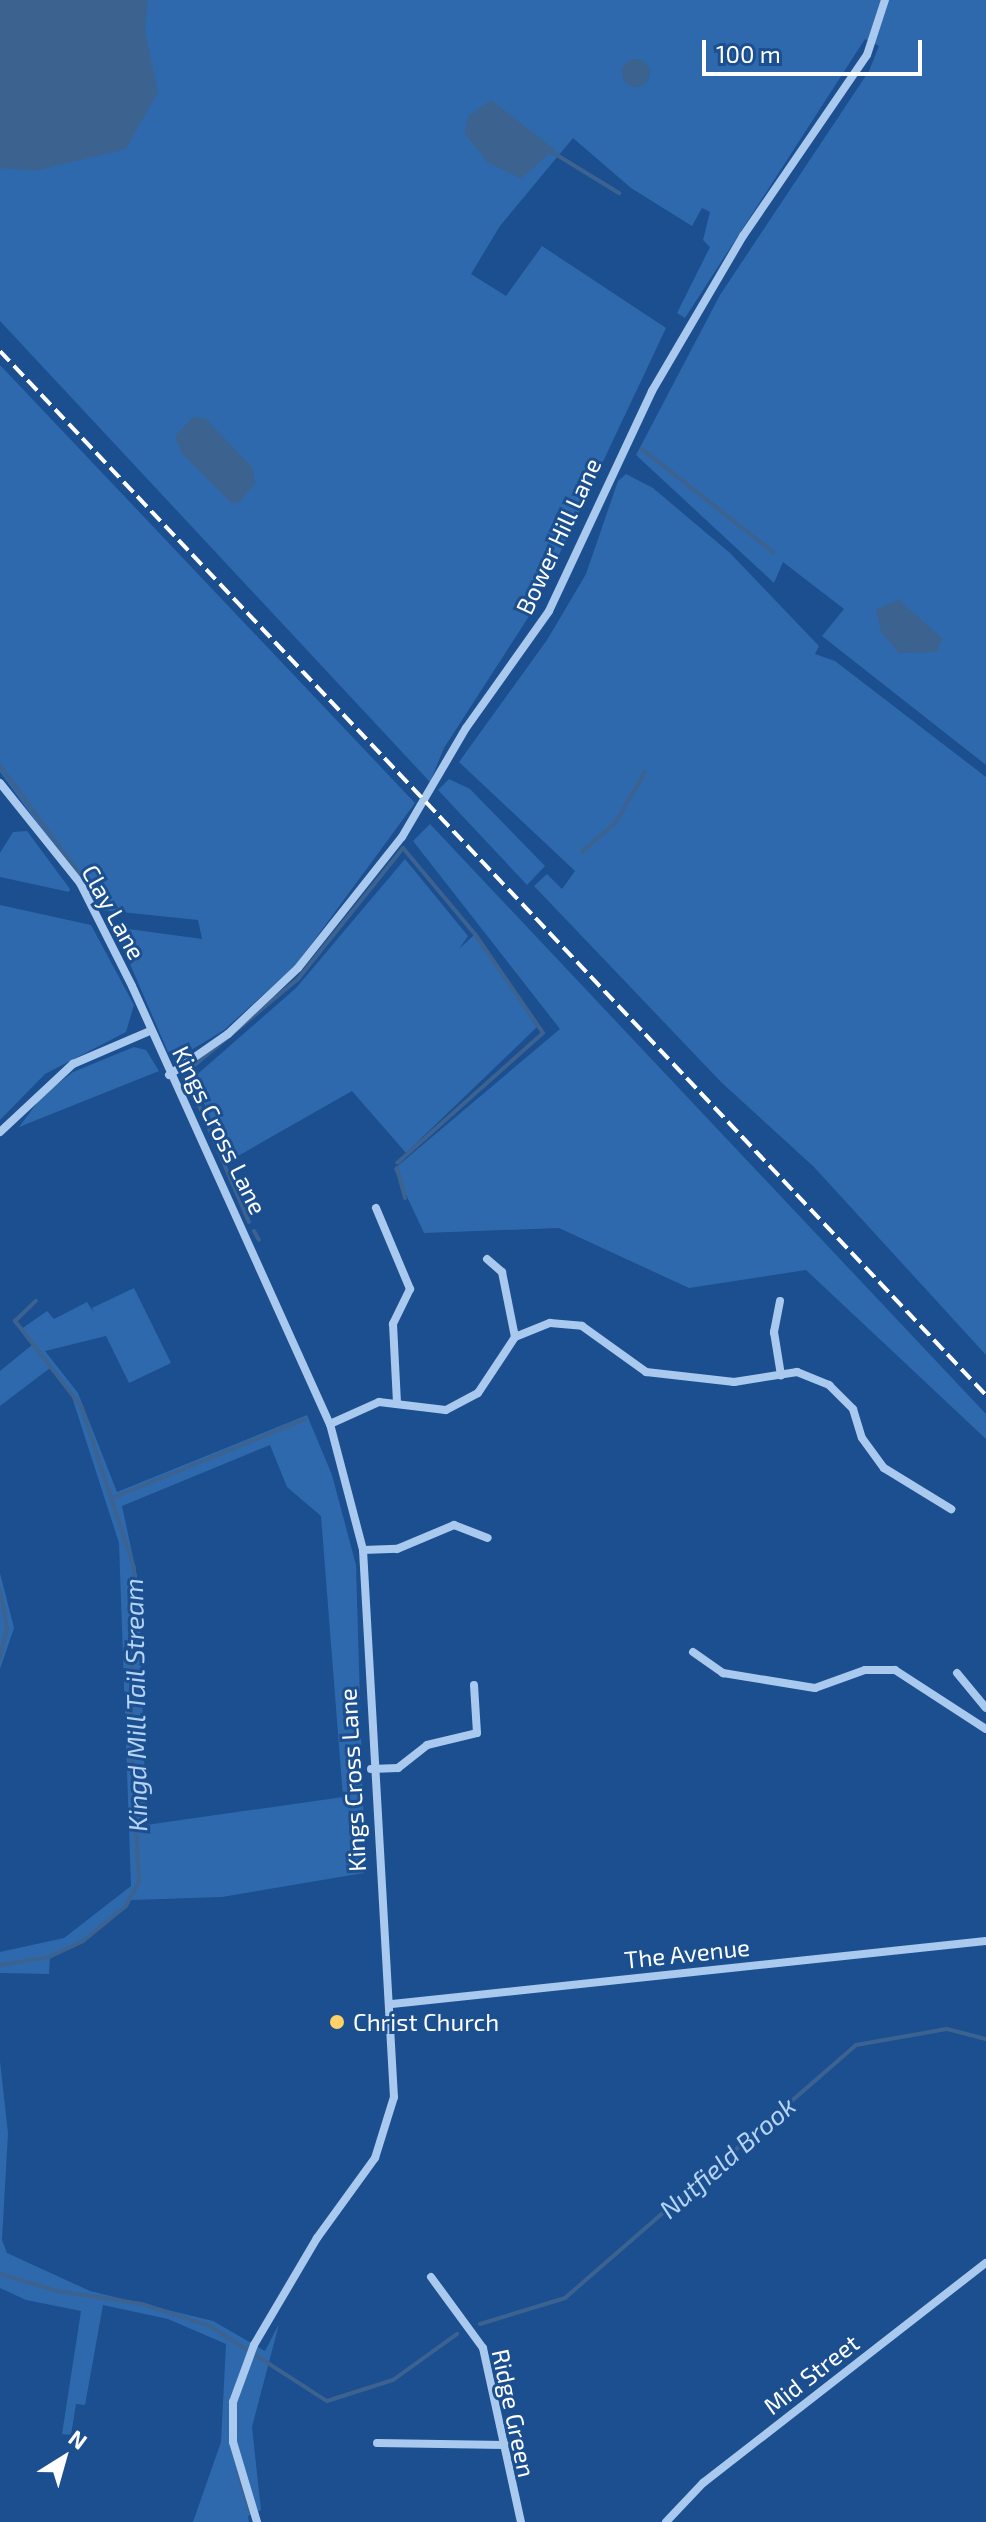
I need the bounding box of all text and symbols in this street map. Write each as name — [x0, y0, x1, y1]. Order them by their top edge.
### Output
scale bar — [706, 24, 926, 74]
text: 100 m — [716, 39, 781, 68]
street label: Bower Hill Lane — [509, 453, 607, 619]
street label: Clay Lane — [76, 859, 152, 965]
street label: Kings Cross Lane — [167, 1041, 273, 1219]
water label: Kingd Mill Tail Stream — [117, 1577, 153, 1833]
street label: Kings Cross Lane — [333, 1688, 371, 1872]
street label: The Avenue — [623, 1932, 751, 1974]
place label: Christ Church — [353, 2008, 499, 2036]
marker: Christ Church — [328, 2013, 346, 2031]
water label: Nutfield Brook — [653, 2090, 801, 2224]
street label: Mid Street — [758, 2328, 864, 2420]
street label: Ridge Green — [486, 2346, 542, 2480]
north arrow — [24, 2418, 104, 2498]
text: N — [64, 2424, 93, 2454]

